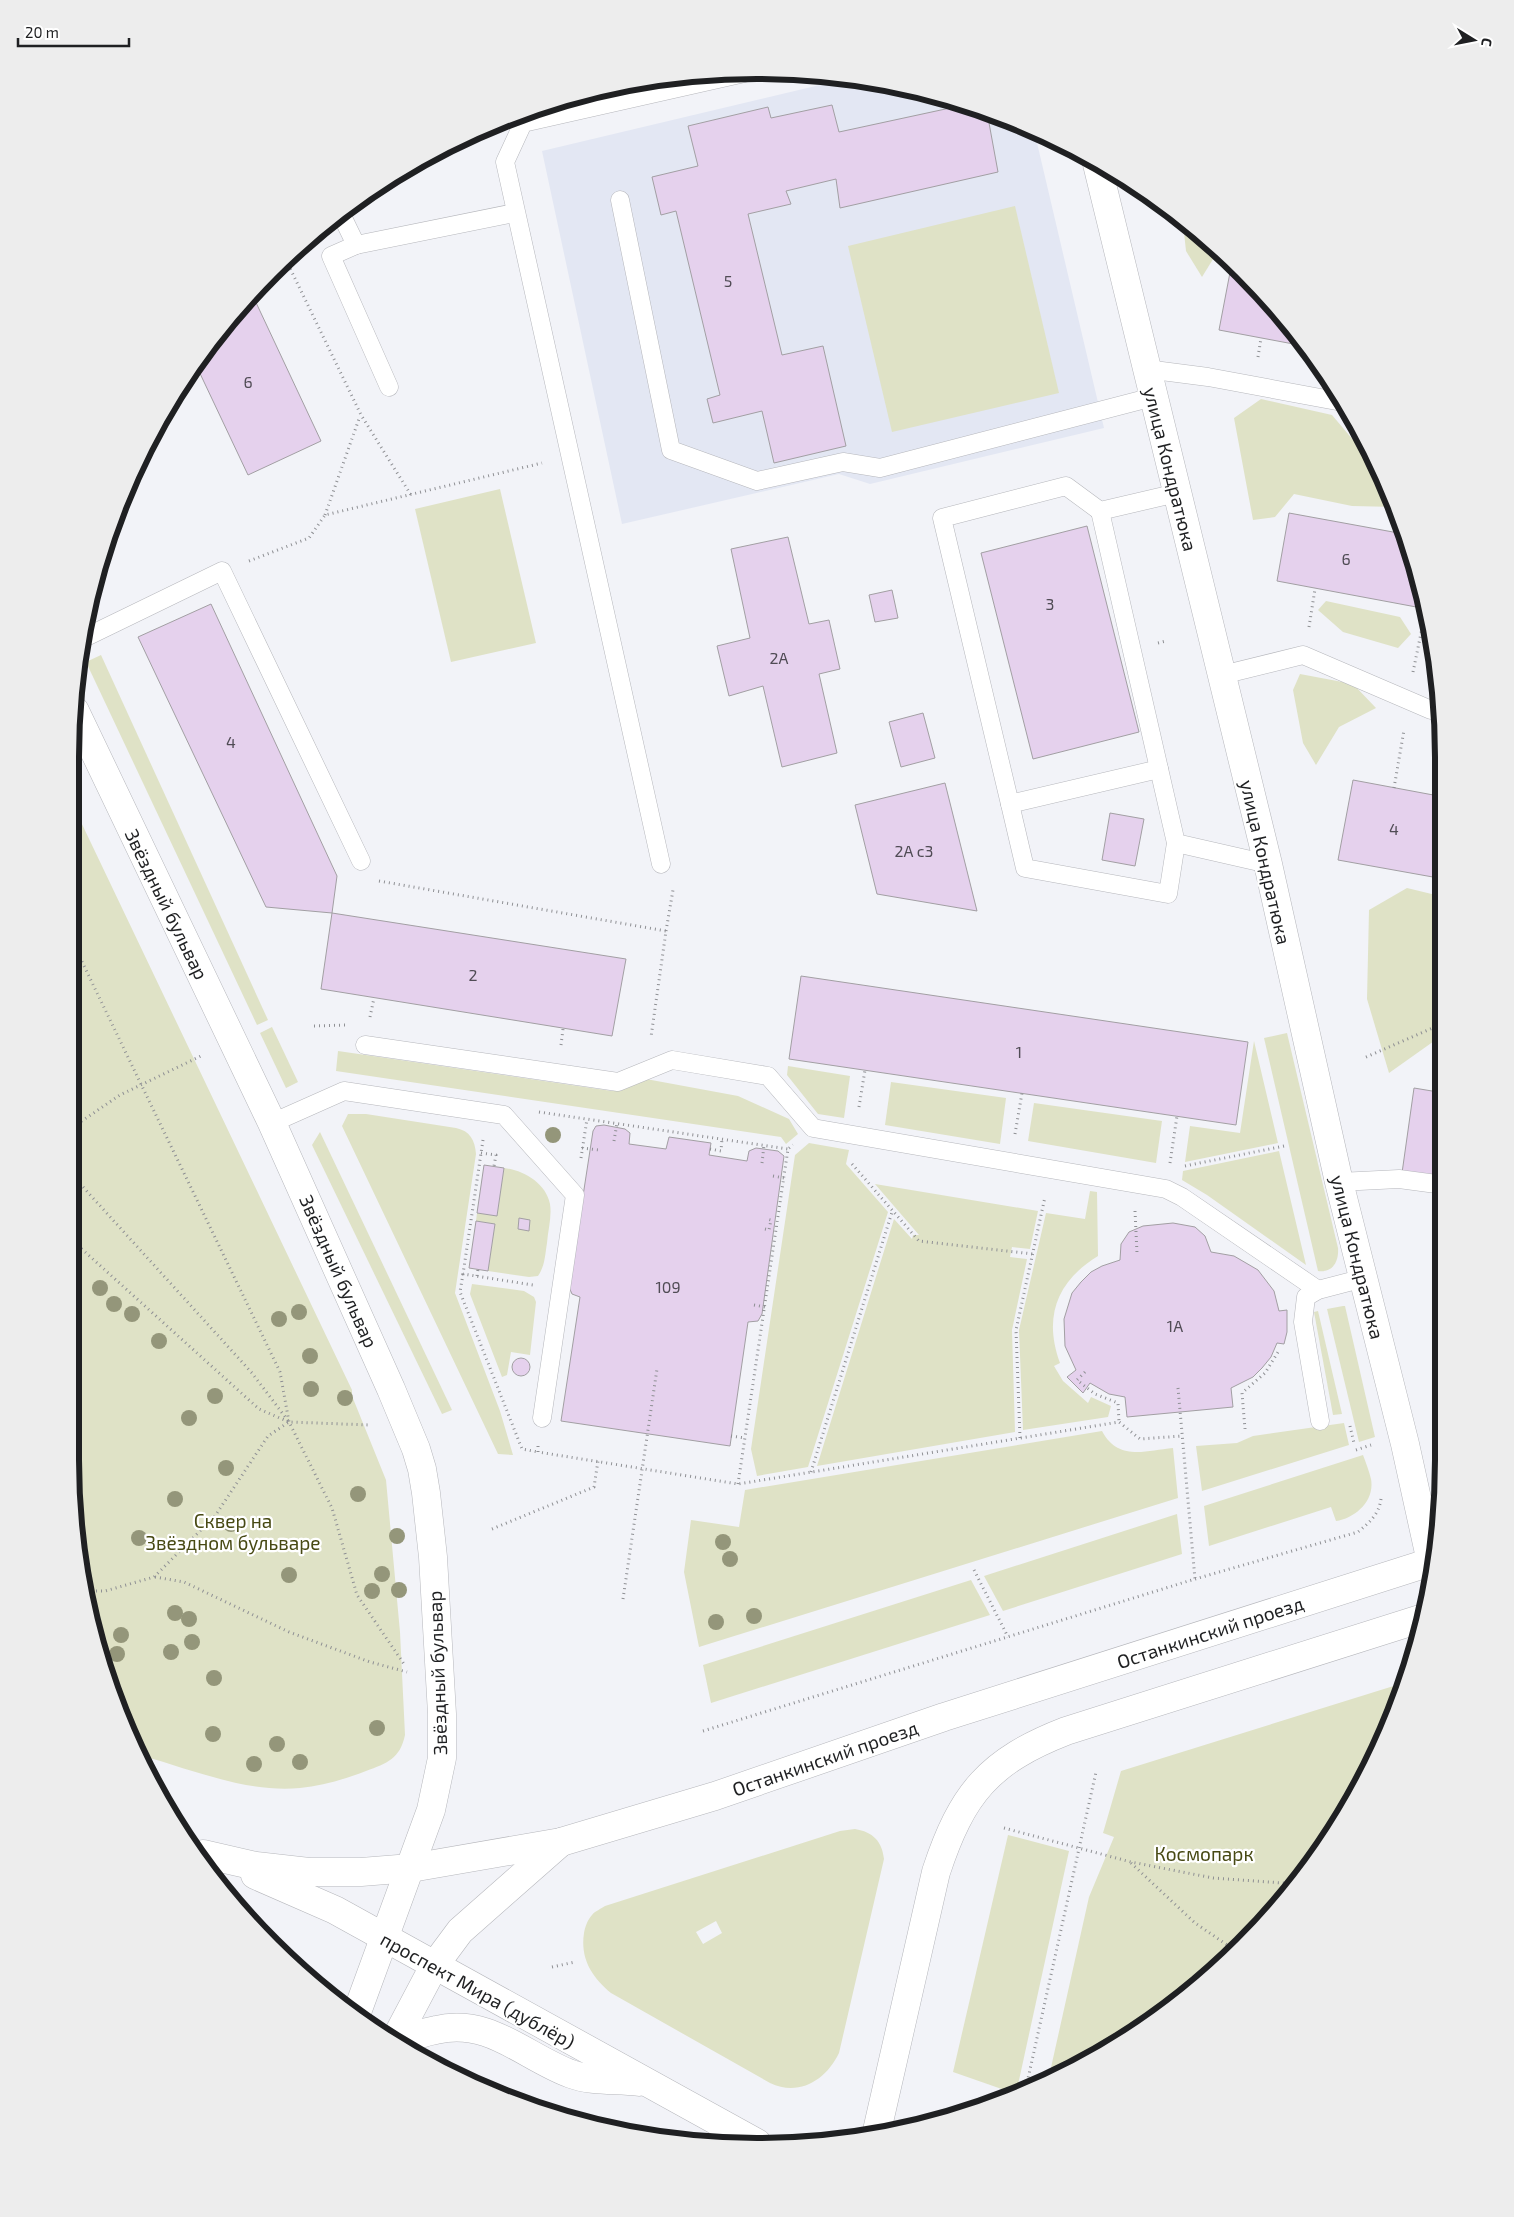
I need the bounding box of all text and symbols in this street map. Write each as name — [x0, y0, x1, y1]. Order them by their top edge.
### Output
scale bar — [18, 15, 129, 47]
north arrow — [1449, 15, 1499, 65]
text: 20 m — [25, 23, 59, 41]
text: С — [1478, 37, 1496, 48]
house number: 5 — [724, 271, 732, 290]
house number: 6 — [243, 372, 253, 391]
street label: улица Кондратюка — [1139, 385, 1203, 554]
house number: 6 — [1341, 549, 1351, 568]
house number: 3 — [1046, 594, 1054, 613]
house number: 2А — [770, 648, 789, 667]
house number: 4 — [226, 732, 236, 751]
street label: улица Кондратюка — [1235, 777, 1296, 947]
house number: 4 — [1389, 819, 1399, 838]
street label: Звёздный бульвар — [120, 825, 213, 983]
house number: 2A c3 — [895, 841, 933, 860]
house number: 2 — [469, 965, 478, 984]
house number: 1 — [1016, 1042, 1022, 1061]
street label: улица Кондратюка — [1326, 1173, 1390, 1342]
street label: Звёздный бульвар — [294, 1191, 383, 1351]
house number: 109 — [655, 1277, 681, 1296]
house number: 1А — [1167, 1316, 1183, 1335]
park label: Сквер на Звёздном бульваре — [145, 1509, 321, 1555]
street label: Звёздный бульвар — [423, 1590, 452, 1756]
street label: Останкинский проезд — [1114, 1591, 1306, 1673]
street label: Останкинский проезд — [729, 1715, 921, 1801]
park label: Космопарк — [1154, 1842, 1254, 1865]
street label: проспект Мира (дублёр) — [376, 1927, 579, 2054]

